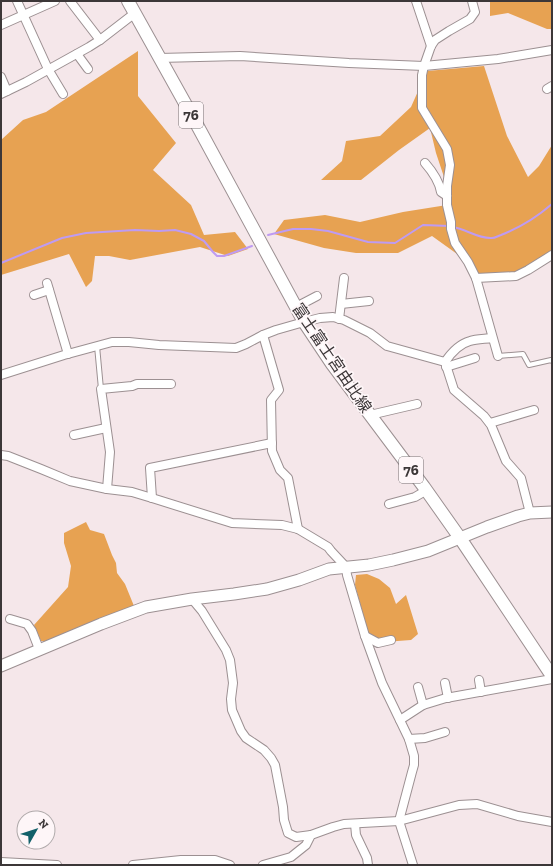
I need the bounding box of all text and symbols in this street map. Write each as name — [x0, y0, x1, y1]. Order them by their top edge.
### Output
road number: 76 — [179, 102, 203, 128]
street label: 富士富士宮由比線 — [288, 300, 376, 416]
road number: 76 — [399, 457, 423, 483]
north arrow — [16, 810, 56, 850]
text: N — [36, 817, 51, 832]

